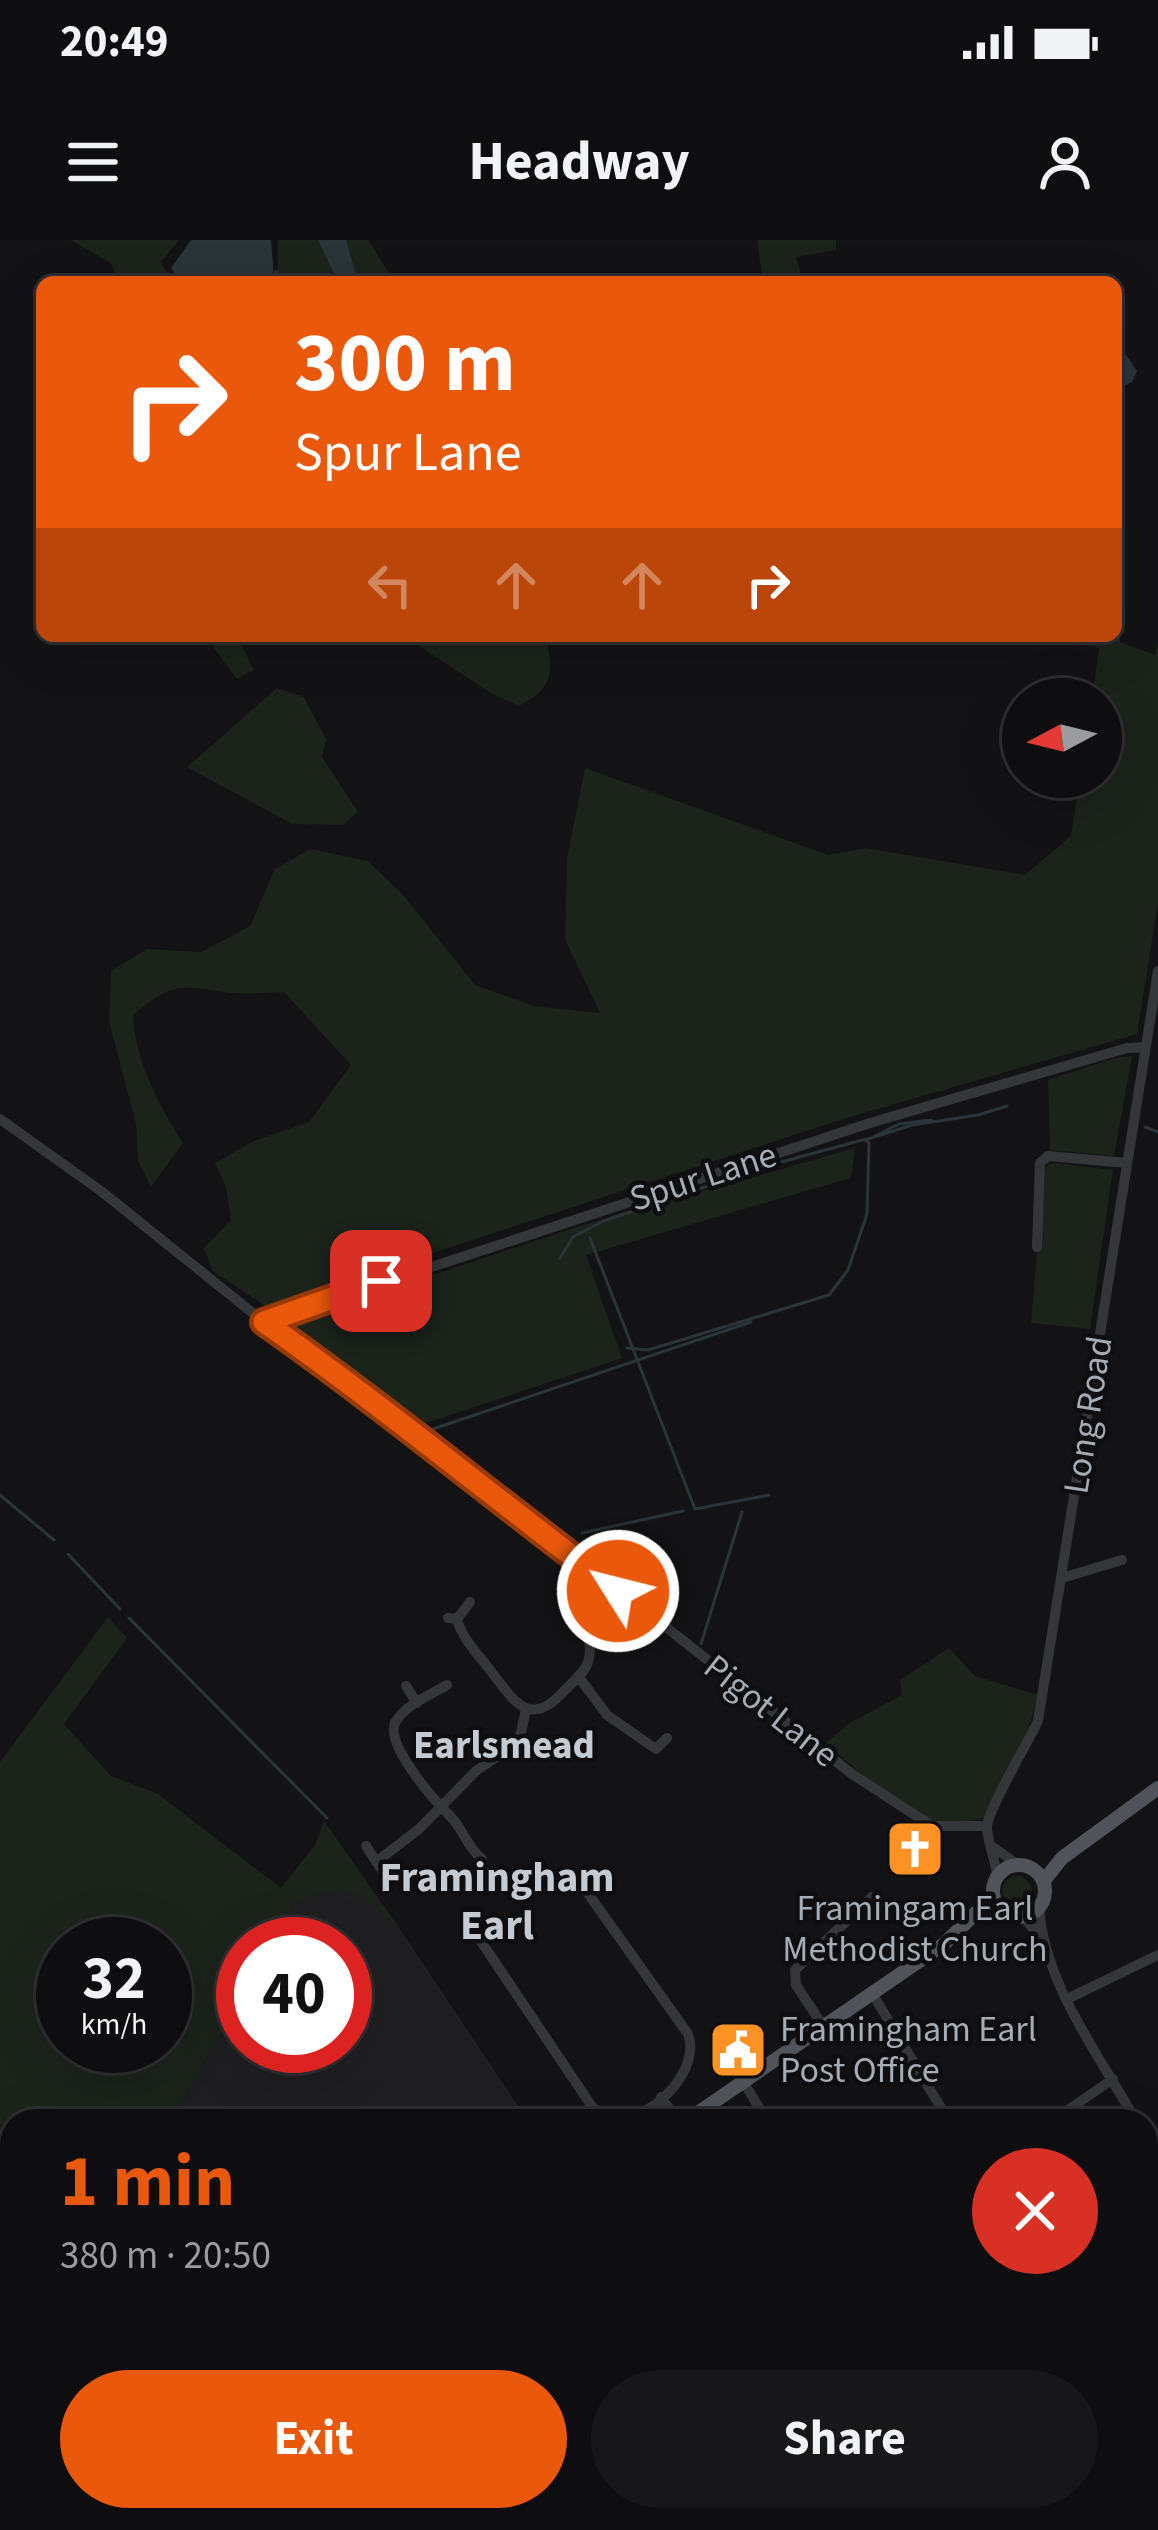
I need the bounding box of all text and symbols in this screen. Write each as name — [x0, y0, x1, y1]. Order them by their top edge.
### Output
text: 20:49 — [60, 10, 169, 74]
text: Headway — [468, 124, 690, 201]
icon: menu — [60, 129, 126, 195]
icon: person — [1032, 129, 1098, 195]
text: 300 m — [294, 304, 516, 424]
icon: right — [96, 324, 252, 480]
text: Spur Lane — [294, 415, 522, 492]
icon: left — [357, 552, 423, 618]
icon: ahead — [483, 552, 549, 618]
icon: ahead — [609, 552, 675, 618]
icon: right — [735, 552, 801, 618]
north arrow — [1002, 678, 1122, 798]
map controls — [1002, 678, 1122, 798]
street label: Spur Lane — [623, 1129, 783, 1225]
pin — [330, 1230, 432, 1332]
icon: arrive — [348, 1248, 414, 1314]
street label: Long Road — [1050, 1333, 1126, 1497]
position arrow — [555, 1528, 681, 1654]
street label: Pigot Lane — [693, 1642, 849, 1780]
district label: Earlsmead — [413, 1718, 595, 1774]
church icon: Framingam Earl Methodist Church — [884, 1818, 946, 1880]
district label: Framingham Earl — [380, 1848, 614, 1956]
place label: Framingam Earl Methodist Church — [782, 1883, 1048, 1975]
speed limit sign: 40 — [216, 1917, 372, 2073]
text: 32 — [82, 1937, 146, 2022]
text: km/h — [81, 2003, 147, 2046]
place label: Framingham Earl Post Office — [780, 2004, 1037, 2096]
public building icon: Framingham Earl Post Office — [707, 2019, 769, 2081]
text: 1 min — [60, 2131, 235, 2234]
button: close — [972, 2148, 1098, 2274]
text: 380 m · 20:50 — [60, 2228, 271, 2284]
button: Exit — [60, 2370, 567, 2508]
button: Share — [591, 2370, 1098, 2508]

